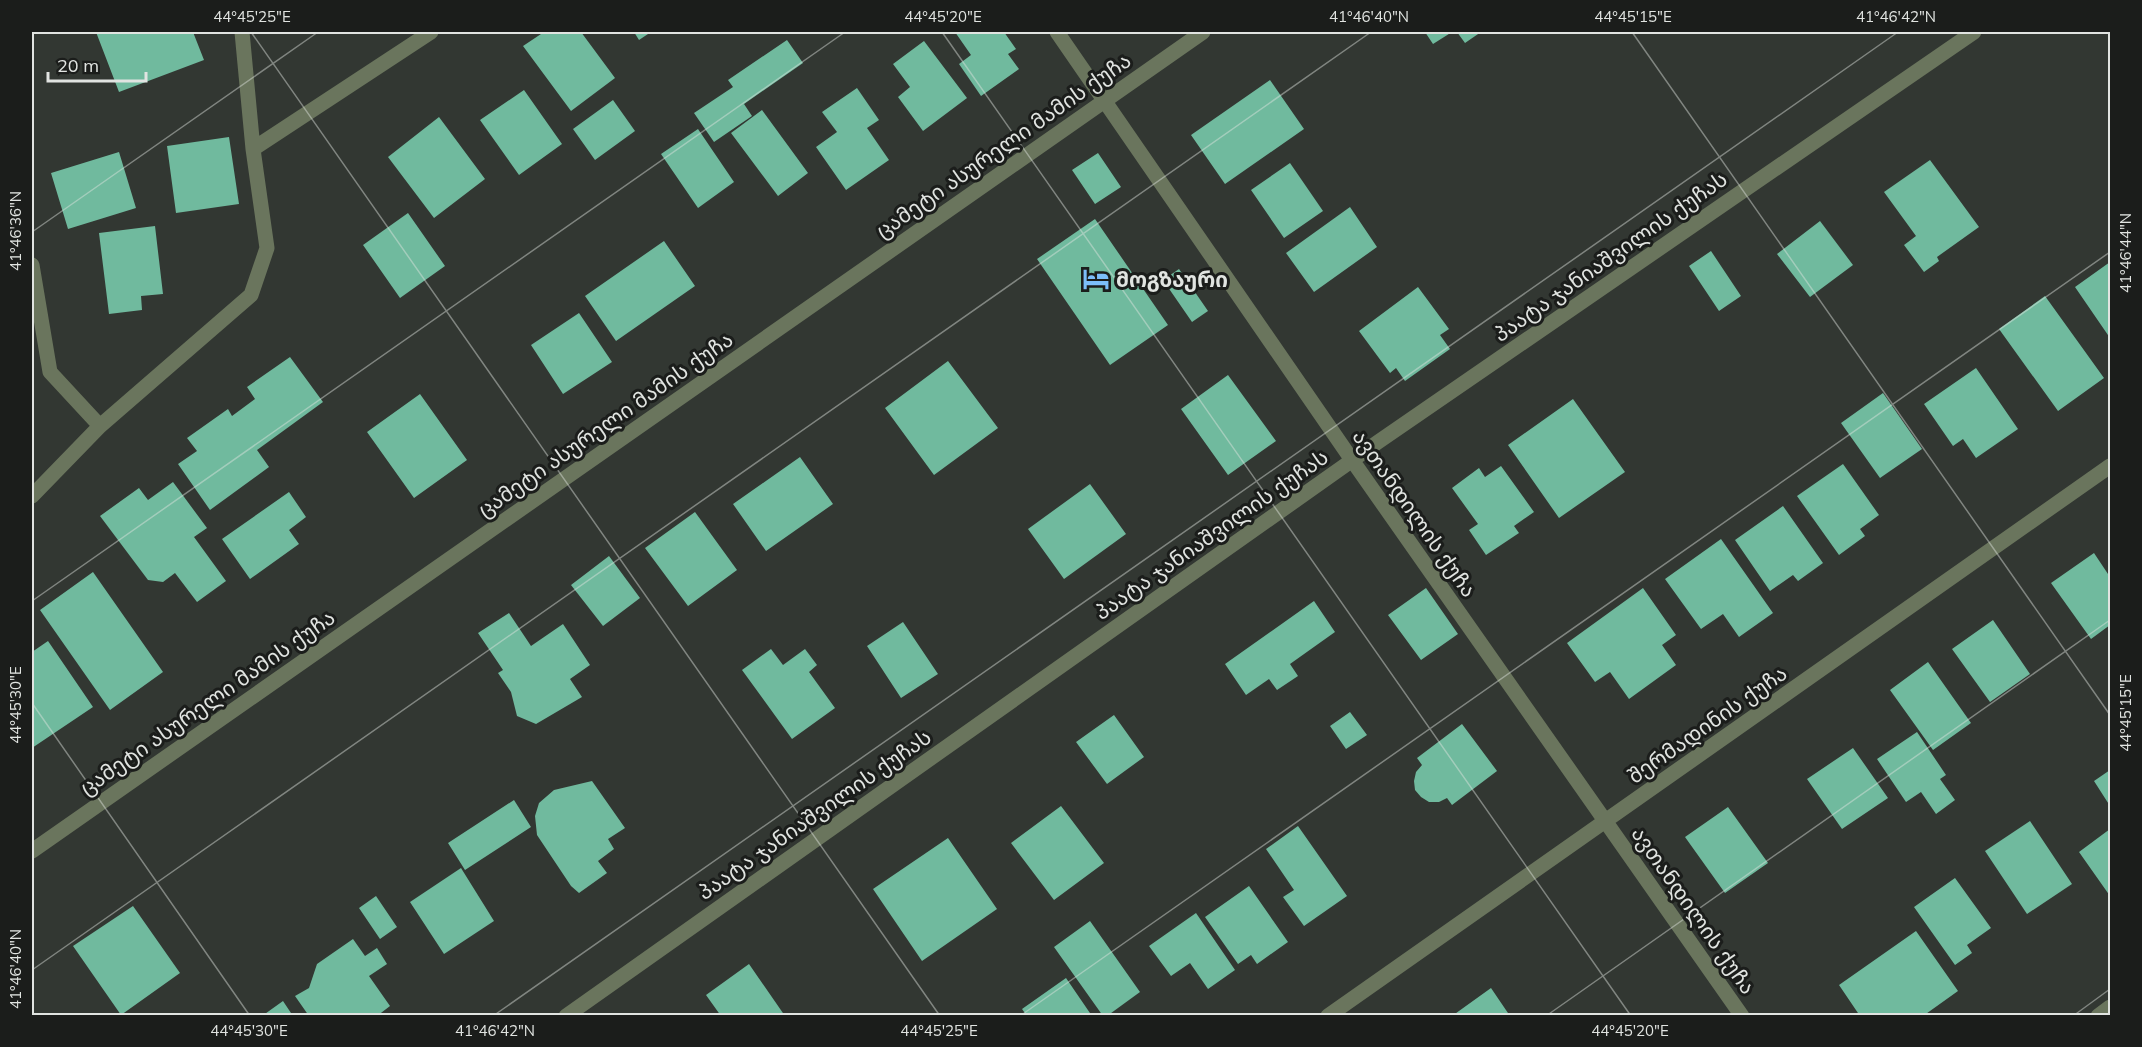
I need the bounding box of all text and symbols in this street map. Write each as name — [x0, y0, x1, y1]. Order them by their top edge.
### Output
text: 44°45'25"E — [213, 7, 291, 26]
text: 44°45'20"E — [904, 7, 982, 26]
text: 41°46'40"N — [1329, 7, 1409, 26]
text: 44°45'15"E — [1594, 7, 1672, 26]
text: 41°46'42"N — [1856, 7, 1936, 26]
scale bar — [48, 45, 146, 83]
street label: ცამეტი ასურელი მამის ქუჩა — [870, 47, 1136, 244]
text: 20 m — [57, 54, 99, 77]
street label: პაატა ჯანიაშვილის ქუჩას — [1488, 165, 1732, 348]
text: 41°46'36"N — [6, 191, 25, 271]
text: 41°46'44"N — [2116, 213, 2135, 293]
hotel icon: მოგზაური — [1081, 264, 1111, 294]
place label: მოგზაური — [1116, 266, 1228, 292]
street label: ცამეტი ასურელი მამის ქუჩა — [472, 326, 738, 523]
street label: ავთანდილის ქუჩა — [1347, 424, 1483, 602]
street label: პაატა ჯანიაშვილის ქუჩას — [1089, 443, 1333, 626]
street label: ცამეტი ასურელი მამის ქუჩა — [74, 604, 340, 801]
street label: შერმადინის ქუჩა — [1622, 659, 1792, 789]
text: 44°45'30"E — [6, 666, 25, 744]
text: 44°45'15"E — [2116, 674, 2135, 752]
street label: პაატა ჯანიაშვილის ქუჩას — [692, 723, 936, 906]
street label: ავთანდილის ქუჩა — [1626, 821, 1762, 999]
text: 41°46'40"N — [6, 929, 25, 1009]
text: 44°45'30"E — [210, 1021, 288, 1040]
text: 41°46'42"N — [455, 1021, 535, 1040]
text: 44°45'25"E — [900, 1021, 978, 1040]
text: 44°45'20"E — [1591, 1021, 1669, 1040]

